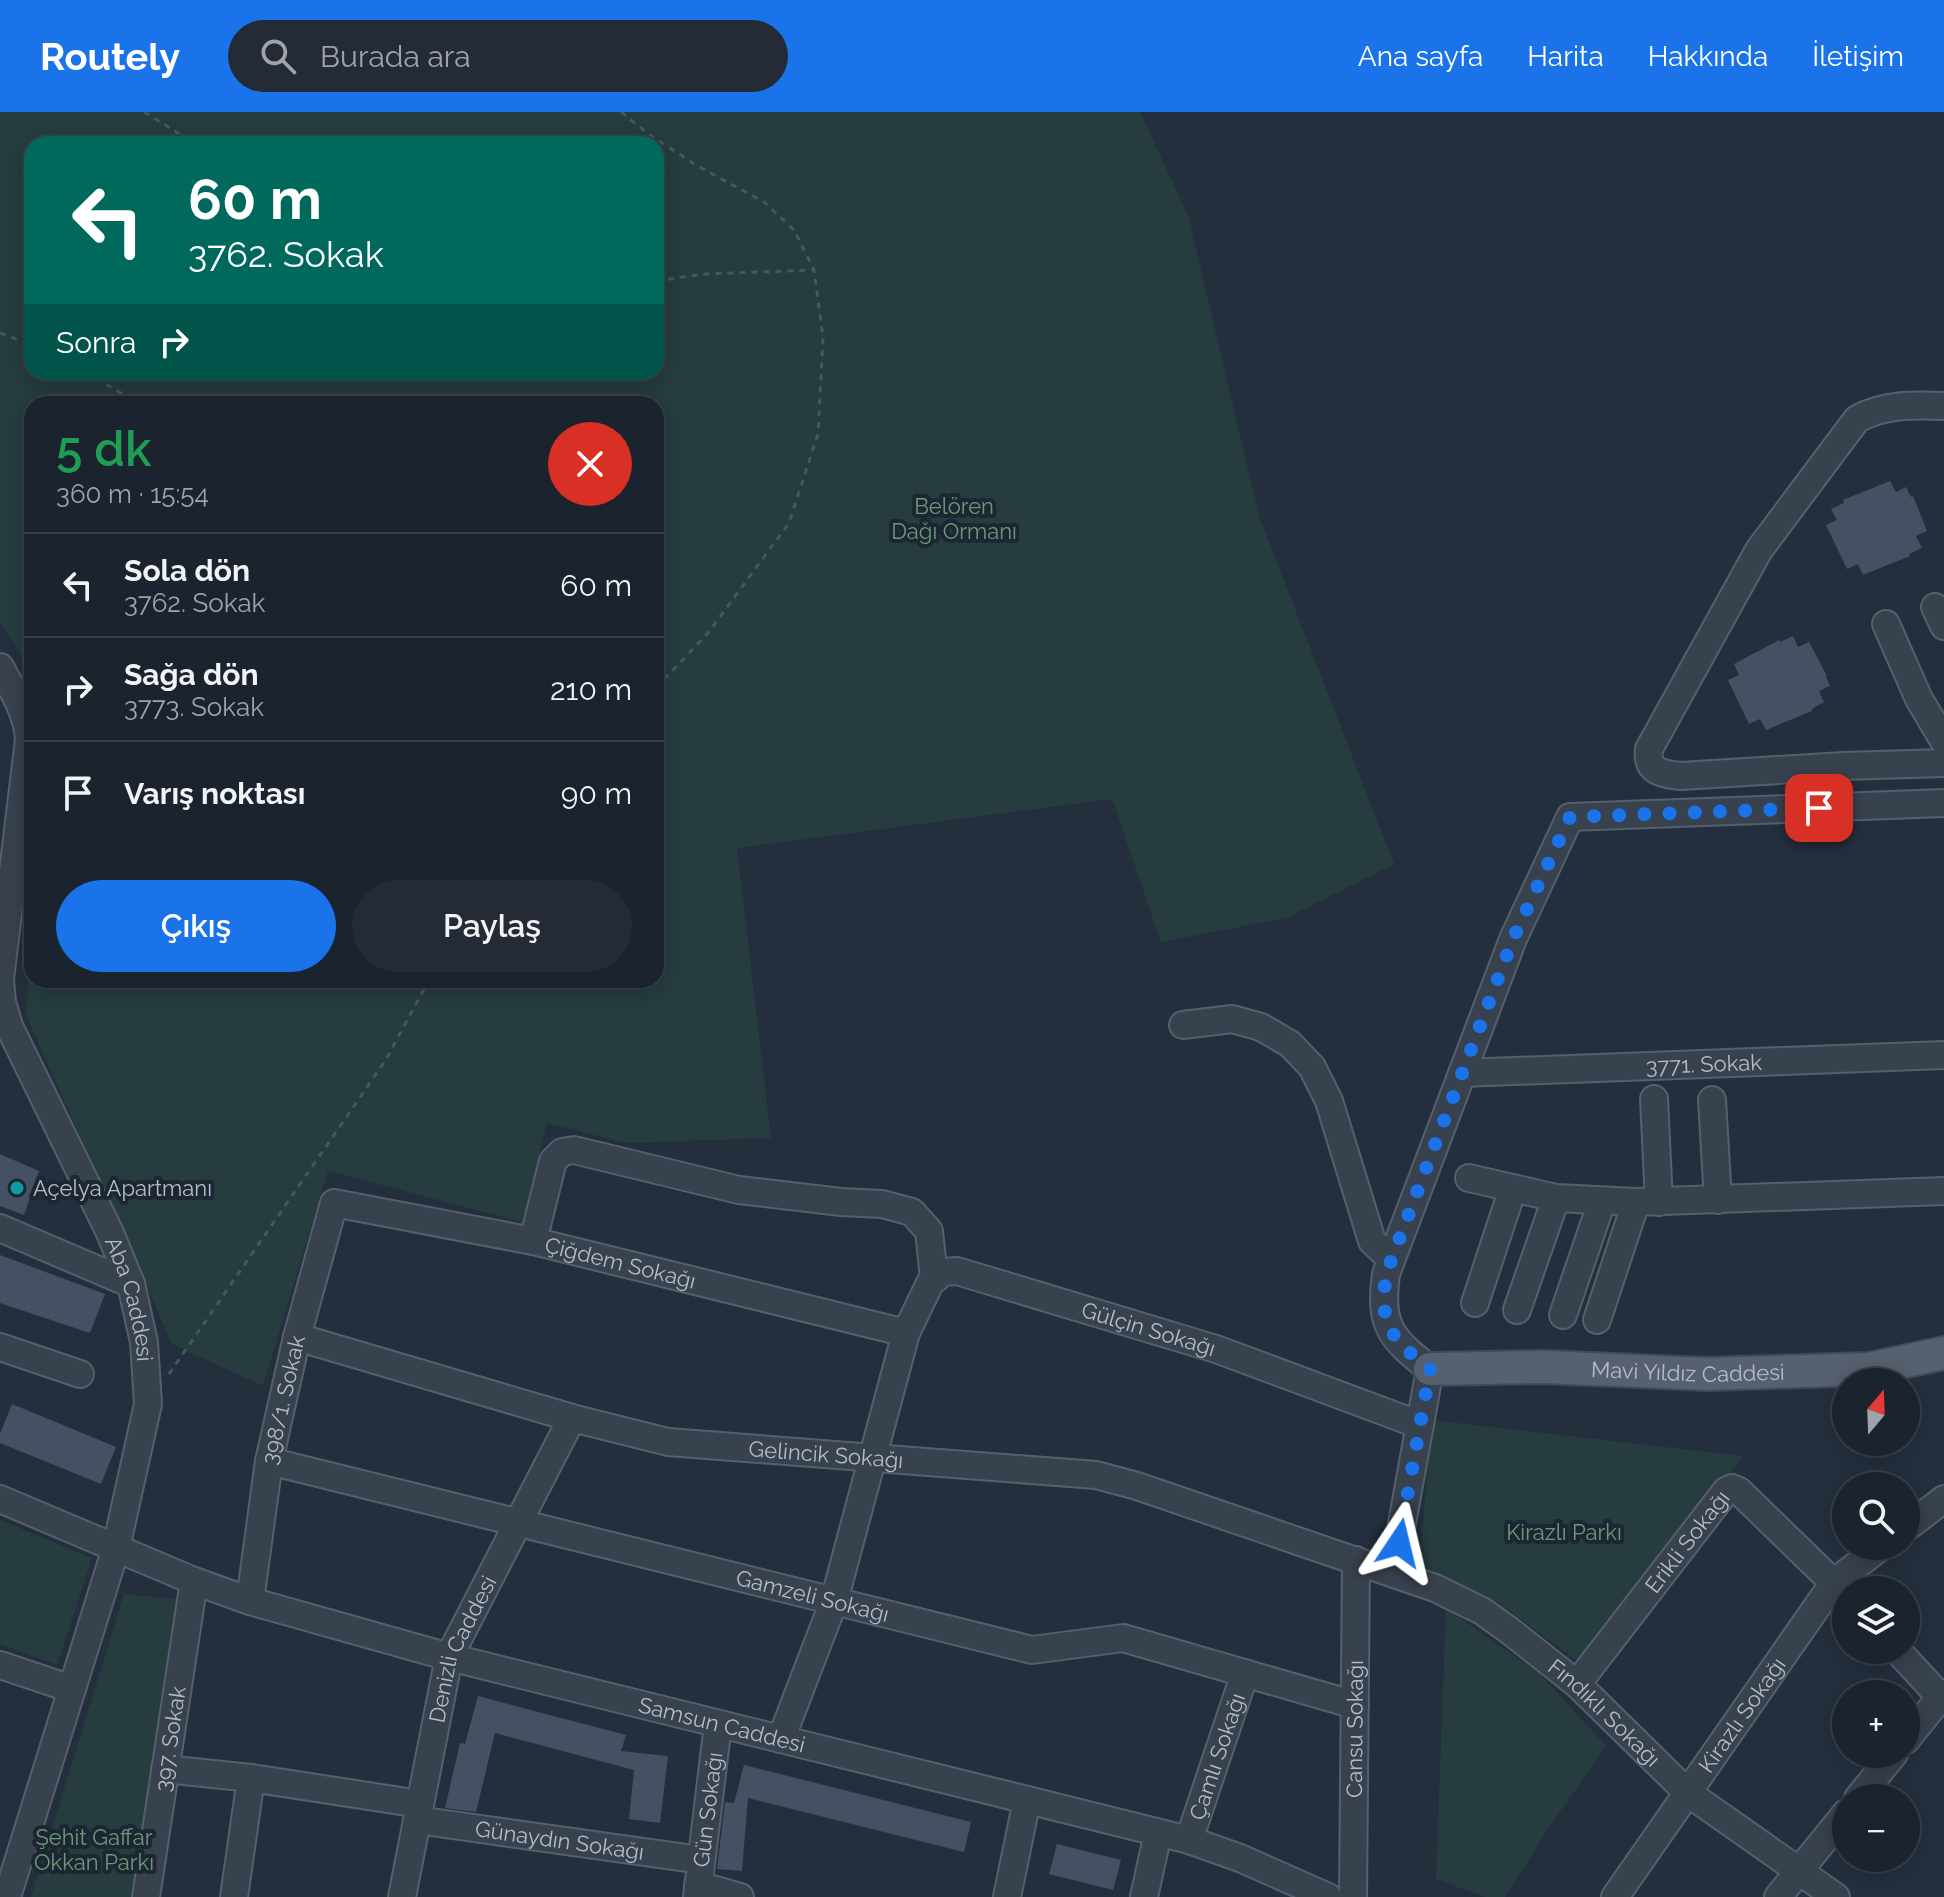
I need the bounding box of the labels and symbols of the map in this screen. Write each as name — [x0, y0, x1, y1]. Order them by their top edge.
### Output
park label: Belören Dağı Ormanı — [891, 493, 1017, 544]
pin — [1785, 774, 1853, 842]
street label: 3771. Sokak — [1645, 1049, 1763, 1079]
place label: Açelya Apartmanı — [33, 1175, 212, 1201]
marker: Açelya Apartmanı — [8, 1179, 26, 1197]
street label: Çiğdem Sokağı — [542, 1231, 698, 1294]
street label: Aba Caddesi — [100, 1233, 158, 1362]
street label: Gülçin Sokağı — [1079, 1296, 1219, 1361]
street label: 398/1. Sokak — [256, 1332, 310, 1467]
street label: Mavi Yıldız Caddesi — [1591, 1356, 1785, 1387]
north arrow — [1832, 1368, 1920, 1456]
street label: Gelincik Sokağı — [748, 1435, 904, 1473]
street label: Erikli Sokağı — [1639, 1485, 1735, 1598]
position arrow — [1357, 1501, 1441, 1585]
park label: Kirazlı Parkı — [1506, 1519, 1622, 1545]
street label: Gamzeli Sokağı — [734, 1564, 892, 1627]
street label: Denizli Caddesi — [423, 1571, 502, 1725]
street label: Kirazlı Sokağı — [1693, 1652, 1791, 1777]
street label: Fındıklı Sokağı — [1543, 1653, 1666, 1772]
street label: Cansu Sokağı — [1341, 1660, 1368, 1798]
street label: 397. Sokak — [149, 1684, 191, 1793]
street label: Çamlı Sokağı — [1184, 1690, 1250, 1823]
street label: Samsun Caddesi — [636, 1691, 808, 1758]
street label: Gün Sokağı — [688, 1751, 727, 1869]
street label: Günaydın Sokağı — [473, 1815, 646, 1865]
park label: Şehit Gaffar Okkan Parkı — [34, 1824, 154, 1875]

